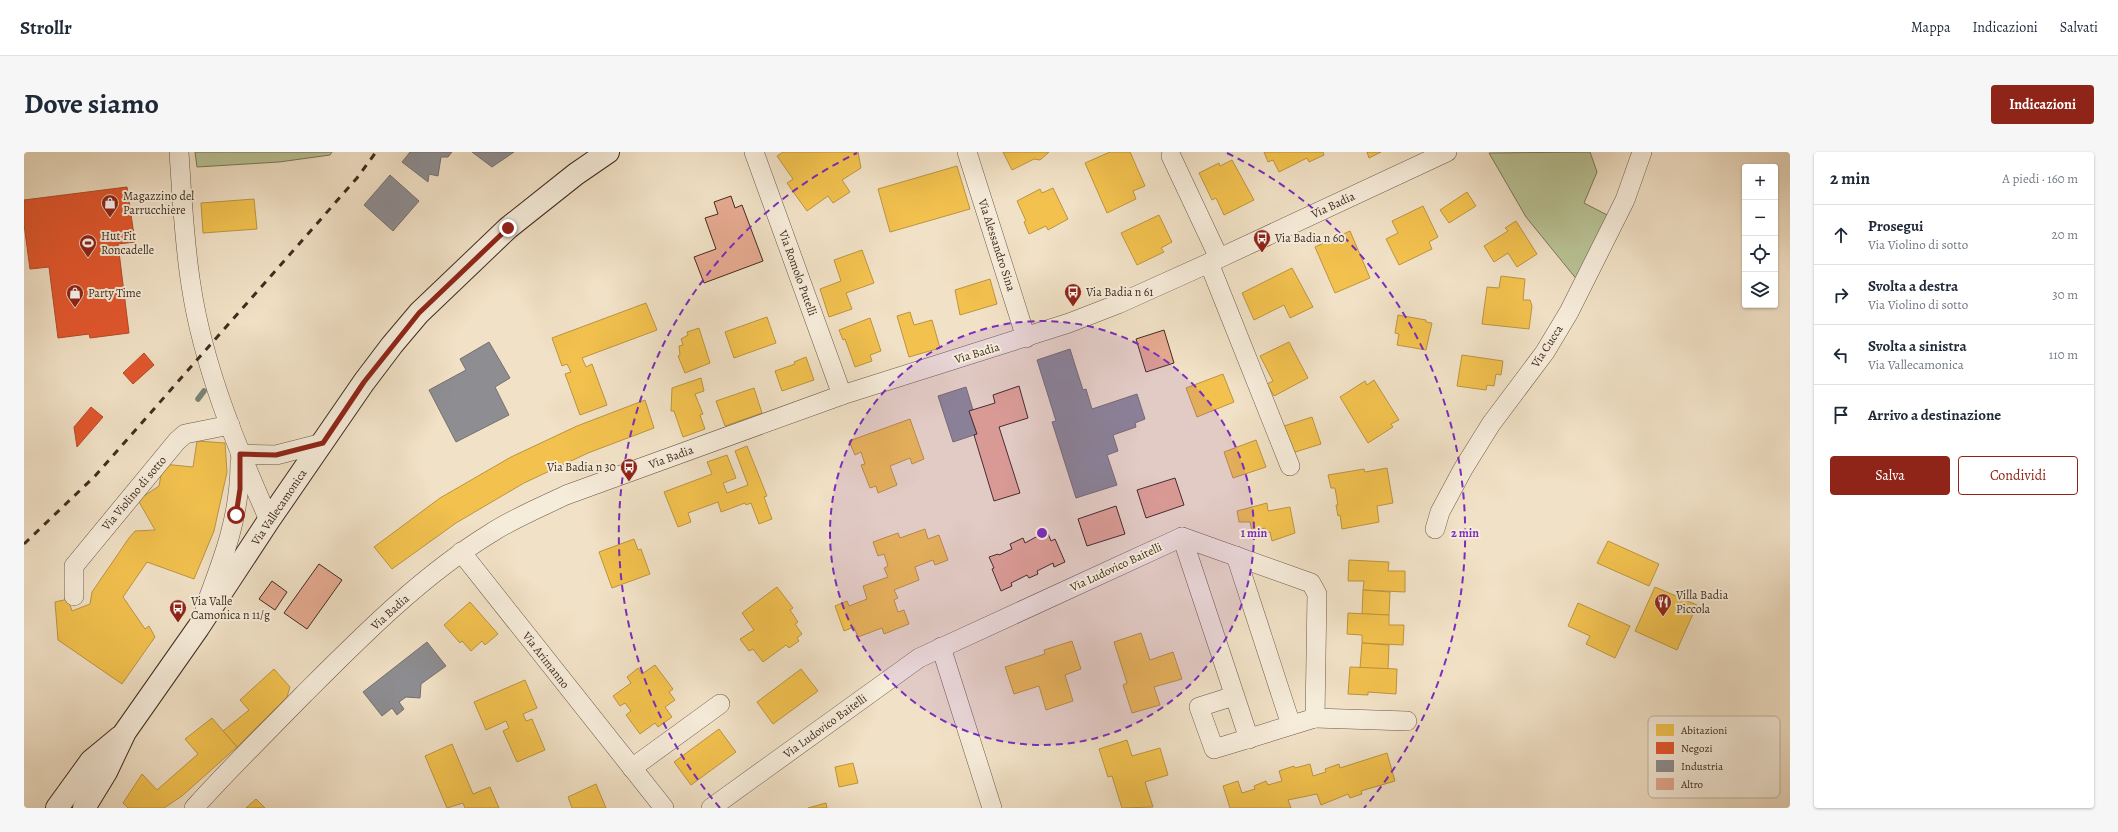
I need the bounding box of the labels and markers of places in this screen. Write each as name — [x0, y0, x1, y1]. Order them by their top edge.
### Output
place label: Magazzino del Parrucchiere — [123, 188, 194, 218]
shop icon: Magazzino del Parrucchiere — [100, 193, 120, 218]
place label: Hut Fit Roncadelle — [101, 228, 154, 258]
bus stop icon: Via Badia n 60 — [1252, 228, 1272, 253]
place label: Via Badia n 60 — [1274, 230, 1345, 246]
sports icon: Hut Fit Roncadelle — [78, 233, 98, 258]
bus stop icon: Via Badia n 61 — [1063, 282, 1083, 307]
shop icon: Party Time — [65, 283, 85, 308]
place label: Via Badia n 61 — [1085, 284, 1153, 300]
place label: Party Time — [88, 285, 141, 301]
bus stop icon: Via Badia n 30 — [619, 457, 639, 482]
place label: Via Badia n 30 — [546, 459, 616, 475]
centre of rings — [1035, 526, 1049, 540]
place label: Villa Badia Piccola — [1675, 587, 1729, 617]
restaurant icon: Villa Badia Piccola — [1653, 592, 1673, 617]
place label: Via Valle Camonica n 11/g — [190, 593, 270, 623]
bus stop icon: Via Valle Camonica n 11/g — [168, 598, 188, 623]

